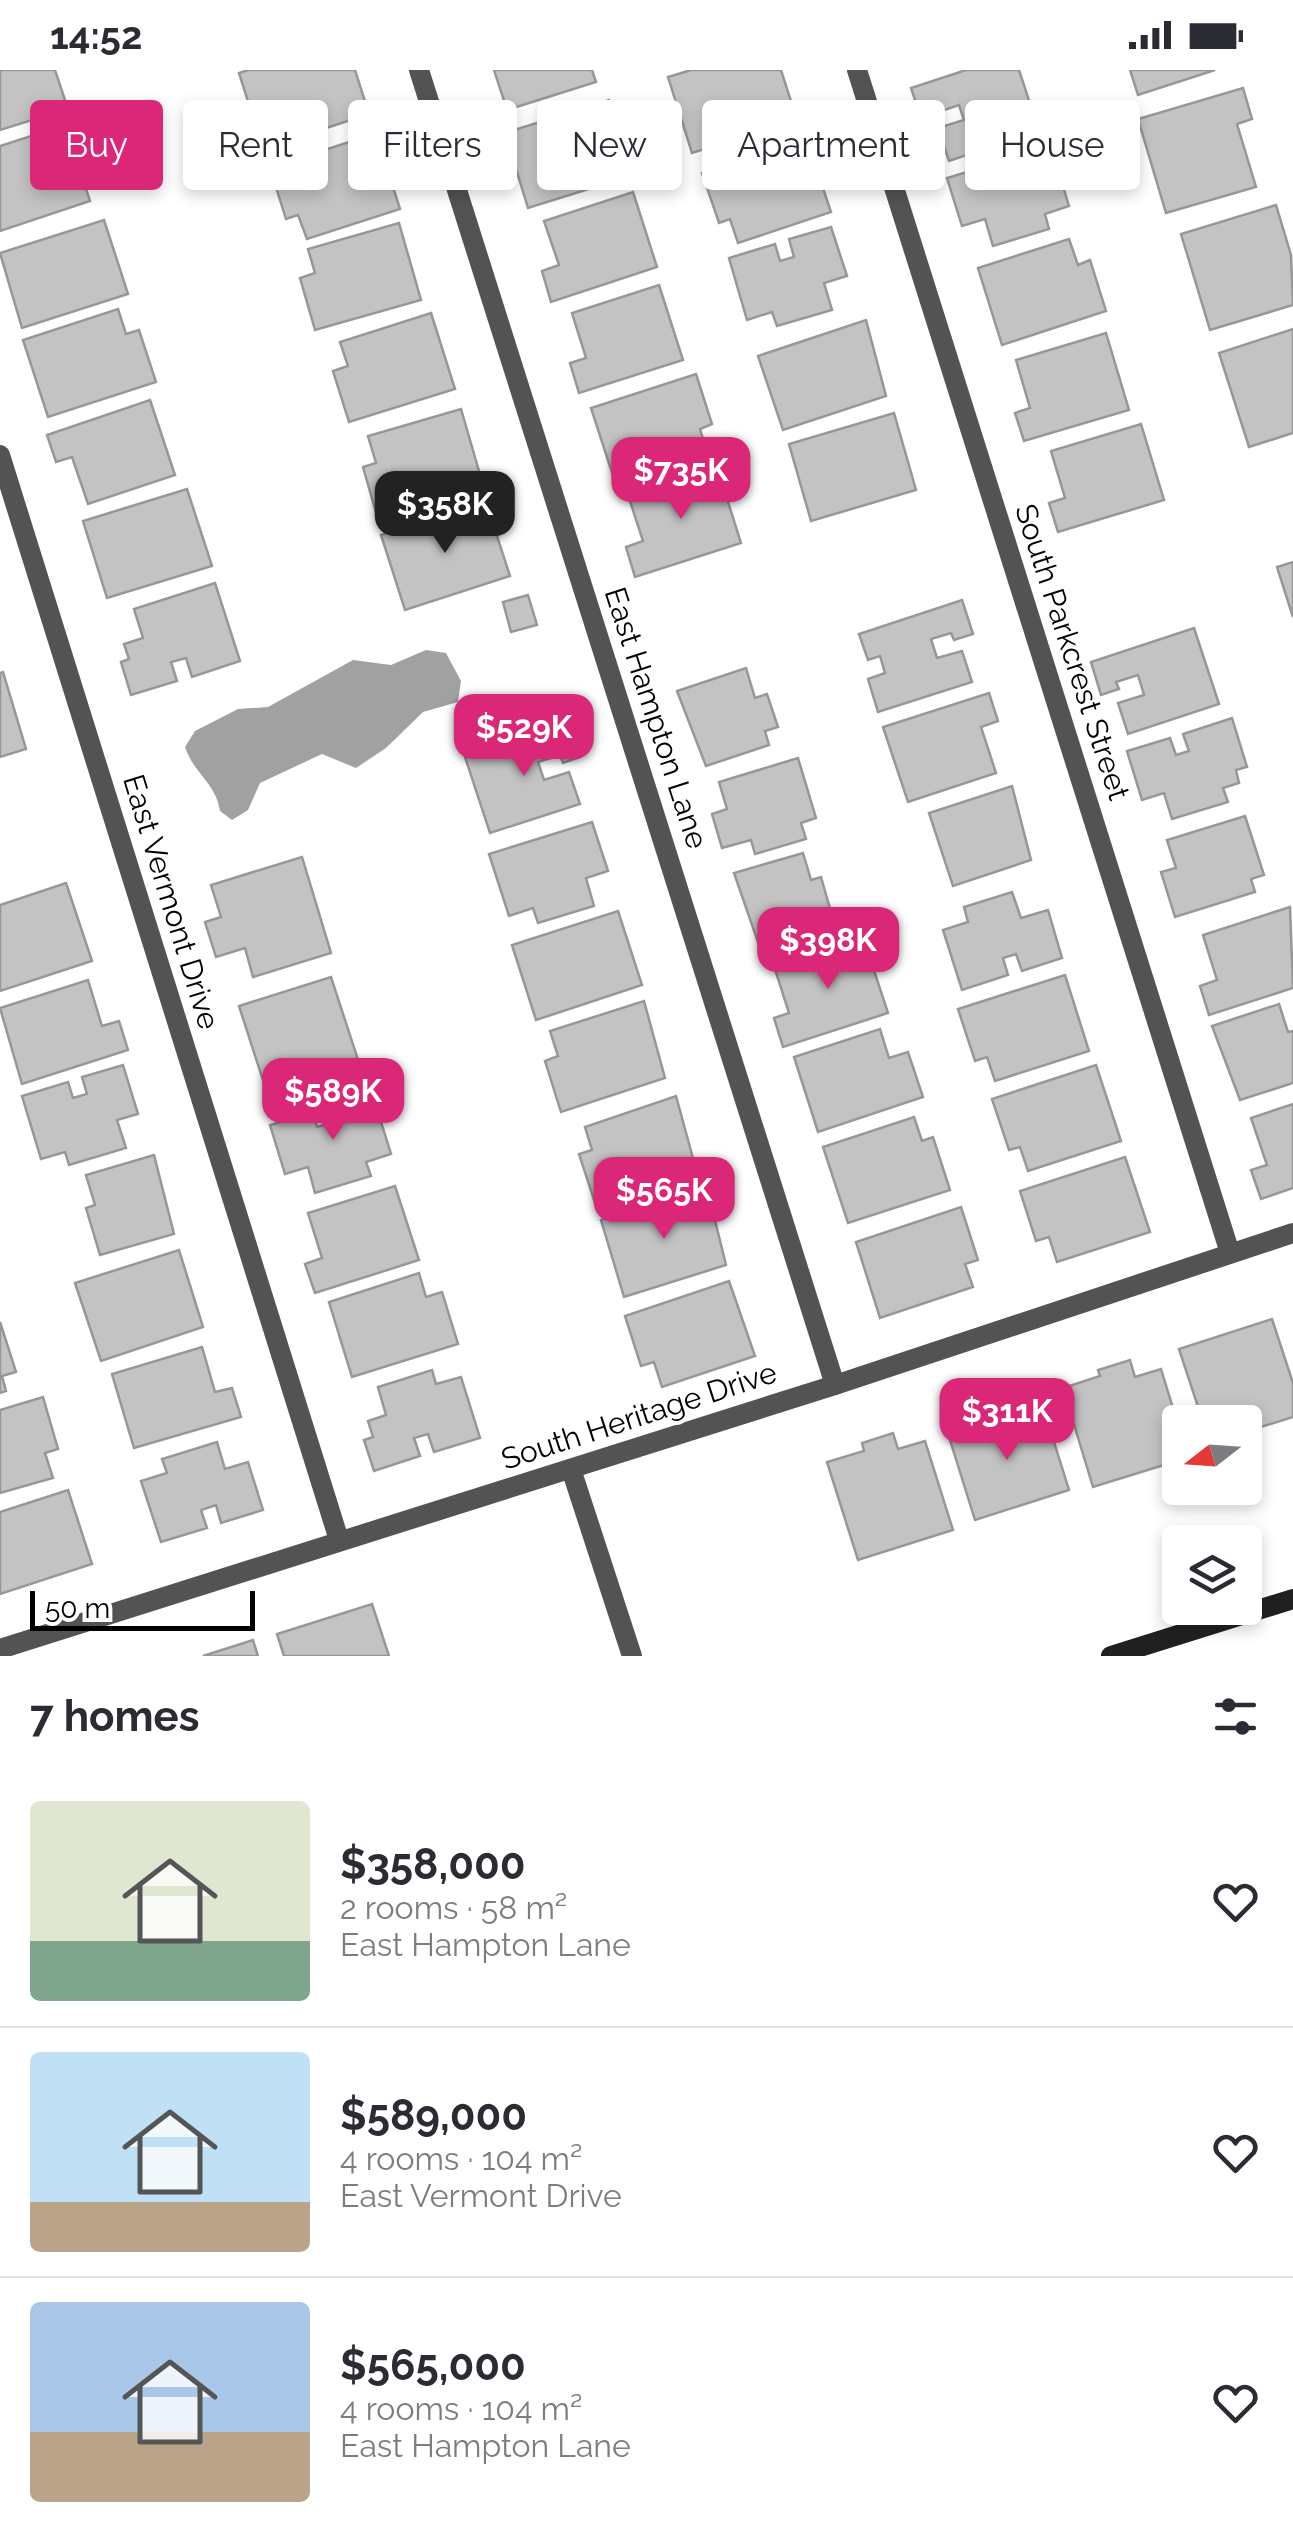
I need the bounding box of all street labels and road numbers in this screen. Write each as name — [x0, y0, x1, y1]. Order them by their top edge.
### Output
street label: South Parkcrest Street — [1008, 499, 1137, 804]
street label: East Hampton Lane — [598, 583, 715, 853]
street label: East Vermont Drive — [116, 770, 227, 1033]
street label: South Heritage Drive — [497, 1354, 781, 1477]

